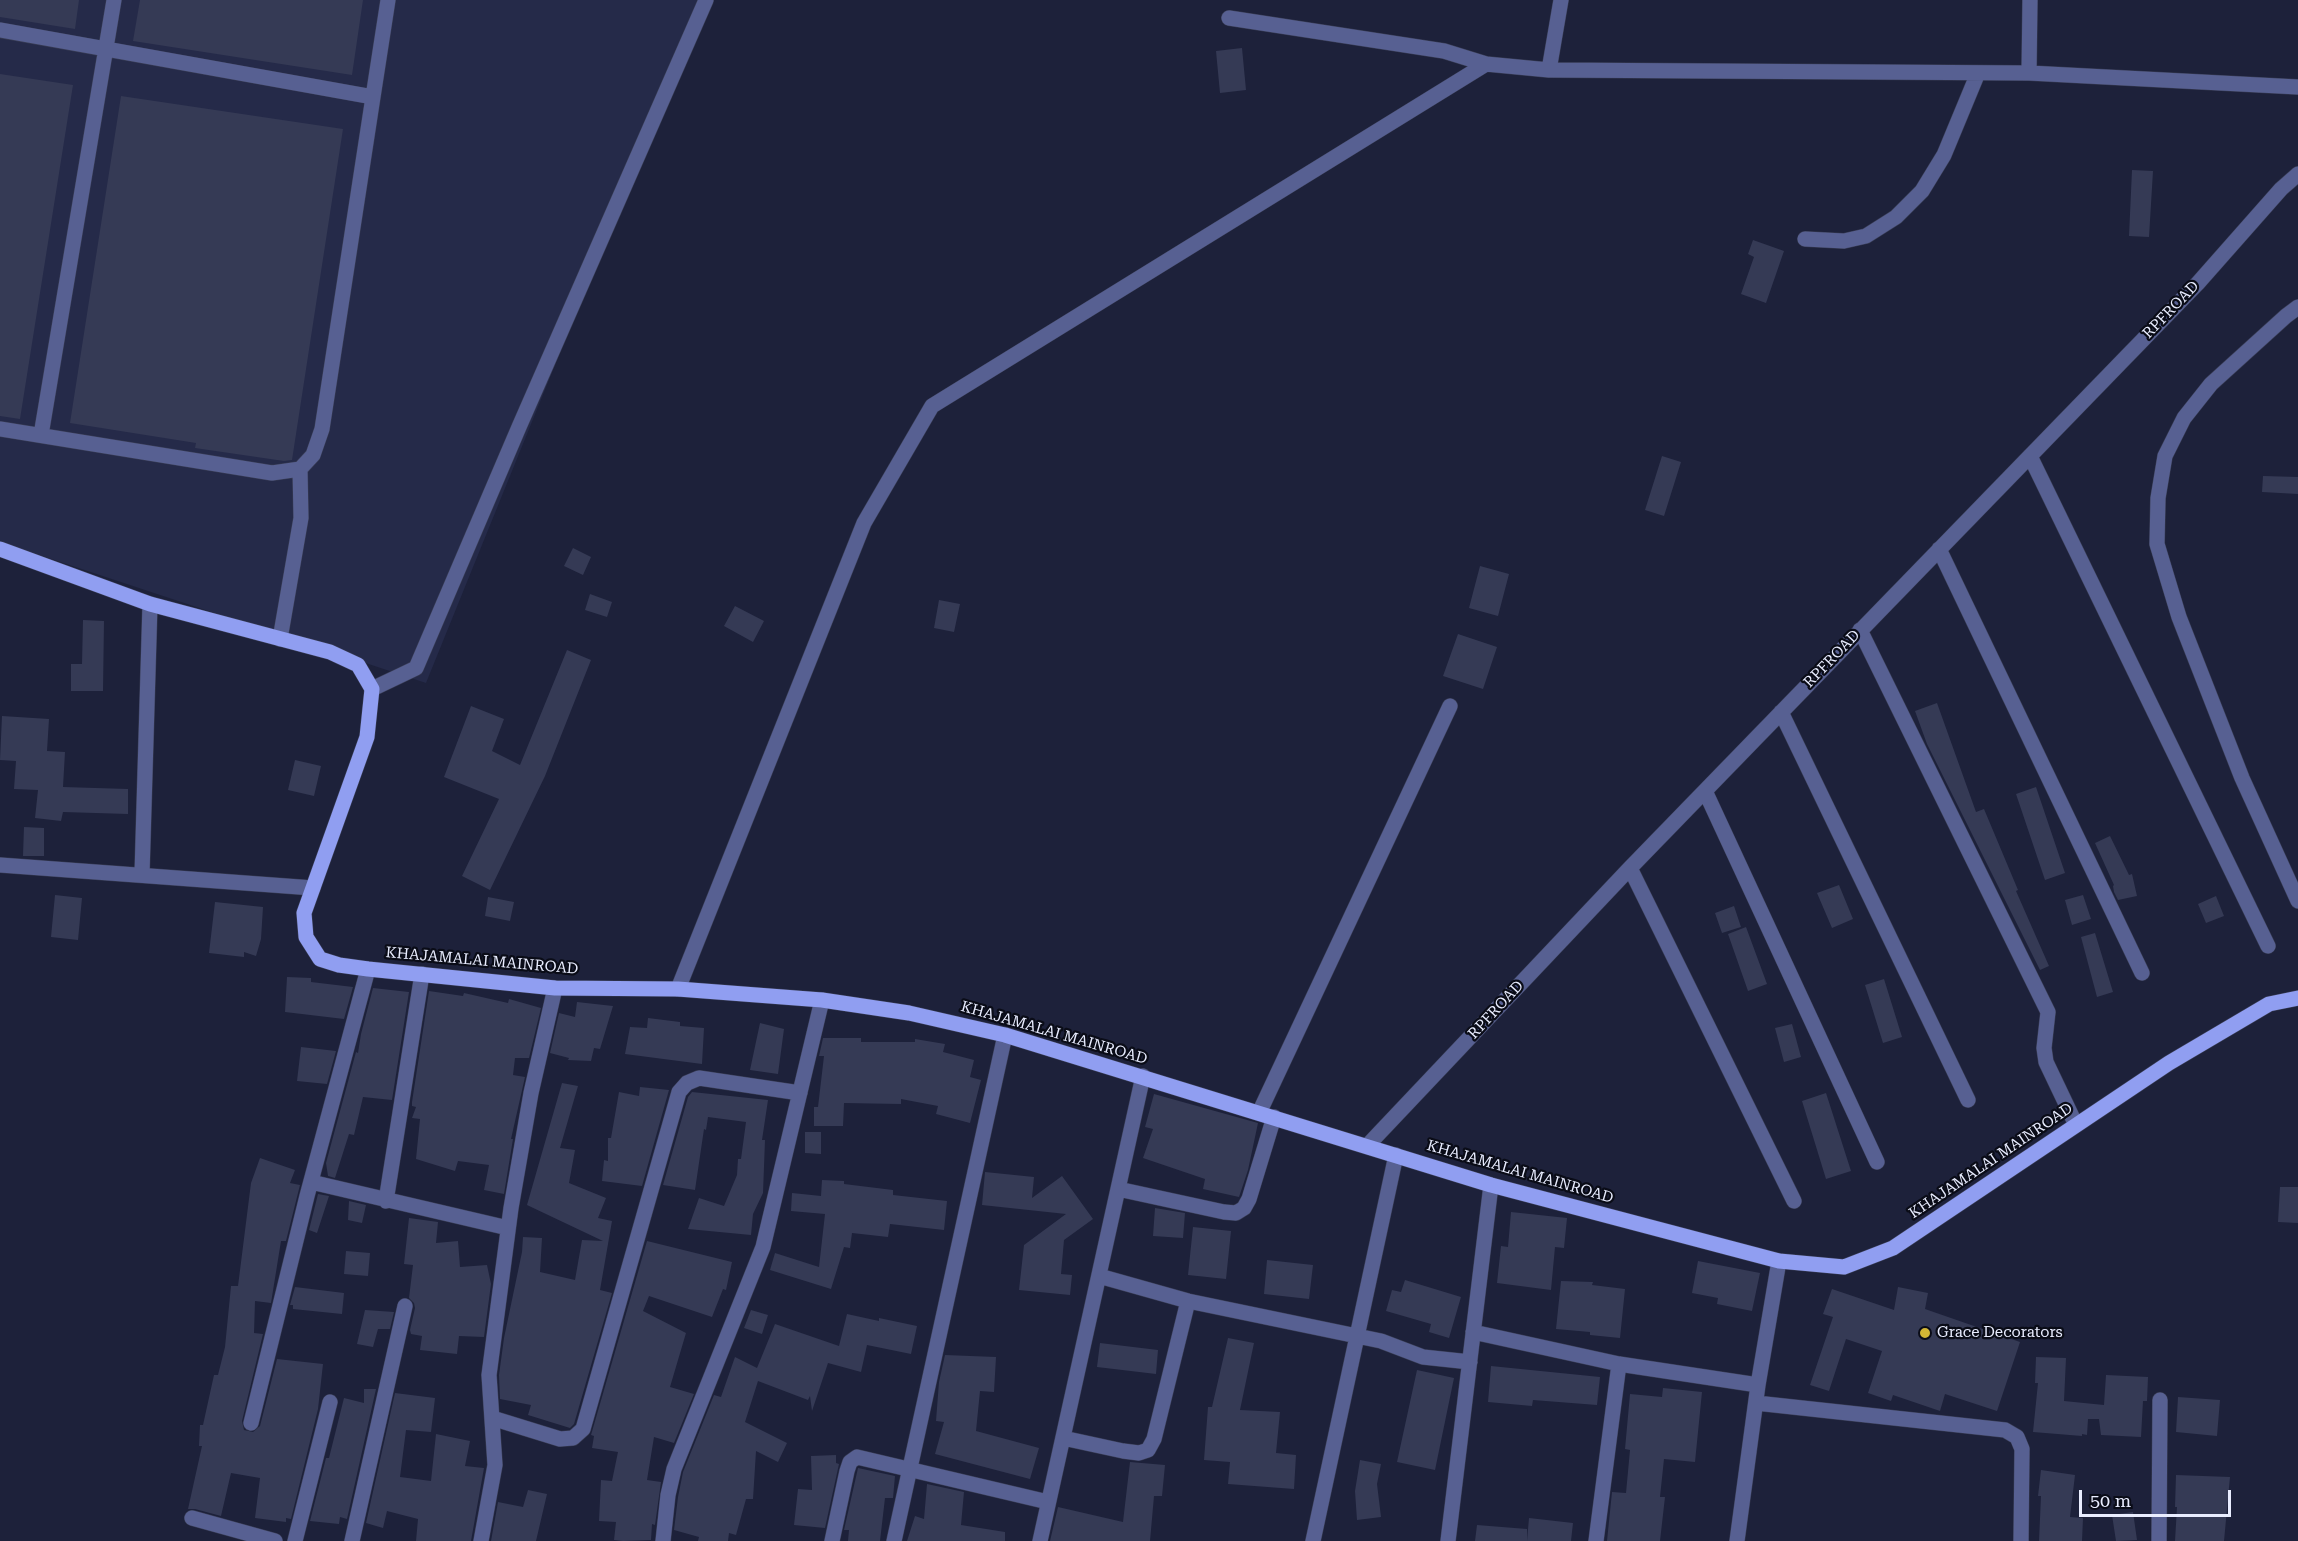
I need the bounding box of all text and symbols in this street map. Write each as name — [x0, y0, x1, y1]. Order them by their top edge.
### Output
street label: RPFROAD — [2139, 277, 2203, 343]
street label: RPFROAD — [1800, 626, 1864, 692]
street label: KHAJAMALAI MAINROAD — [385, 944, 579, 978]
street label: RPFROAD — [1465, 977, 1527, 1043]
street label: KHAJAMALAI MAINROAD — [959, 998, 1149, 1068]
street label: KHAJAMALAI MAINROAD — [1906, 1099, 2076, 1223]
street label: KHAJAMALAI MAINROAD — [1425, 1137, 1615, 1207]
place label: Grace Decorators — [1937, 1324, 2063, 1342]
marker: Grace Decorators — [1918, 1326, 1932, 1340]
scale bar — [2082, 1478, 2234, 1516]
text: 50 m — [2090, 1490, 2131, 1511]

